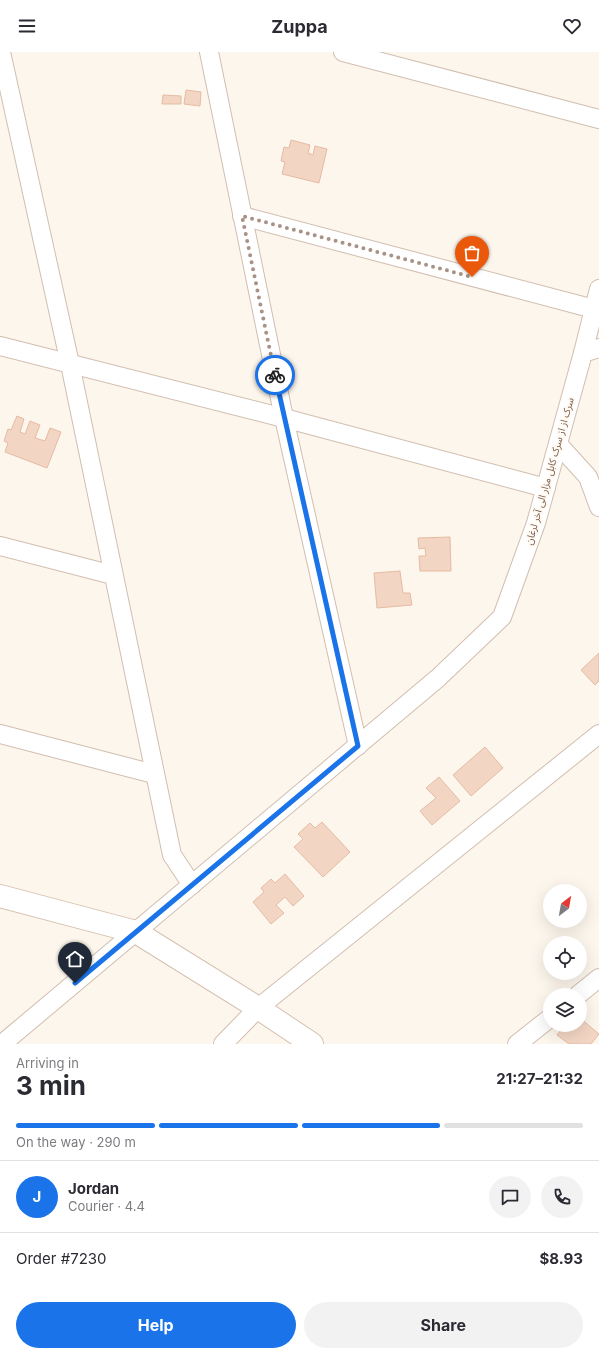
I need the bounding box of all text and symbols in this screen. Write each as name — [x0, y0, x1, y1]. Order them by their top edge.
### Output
icon: menu — [16, 15, 38, 37]
icon: heart — [561, 15, 583, 37]
text: Zuppa — [271, 16, 328, 37]
pin — [455, 236, 489, 277]
icon: bag — [461, 242, 483, 264]
courier — [255, 355, 295, 395]
icon: bike — [264, 364, 286, 386]
street label: سرک از از سرک کابل مزار الی آخر لرغان — [522, 396, 577, 546]
north arrow — [543, 884, 587, 928]
map controls — [543, 884, 587, 1032]
button: locate — [543, 936, 587, 980]
pin — [58, 942, 92, 983]
icon: home — [64, 948, 86, 970]
button: layers — [543, 988, 587, 1032]
text: Arriving in — [16, 1055, 79, 1071]
text: 21:27–21:32 — [496, 1069, 583, 1088]
text: 3 min — [16, 1070, 86, 1101]
text: On the way · 290 m — [16, 1134, 136, 1150]
button: chat — [489, 1176, 531, 1218]
button: phone — [541, 1176, 583, 1218]
text: Jordan — [68, 1179, 119, 1198]
text: J — [33, 1187, 41, 1206]
text: Courier · 4.4 — [68, 1198, 145, 1214]
text: Order #7230 — [16, 1249, 107, 1268]
text: $8.93 — [539, 1249, 583, 1268]
button: Help — [16, 1302, 296, 1348]
button: Share — [304, 1302, 583, 1348]

